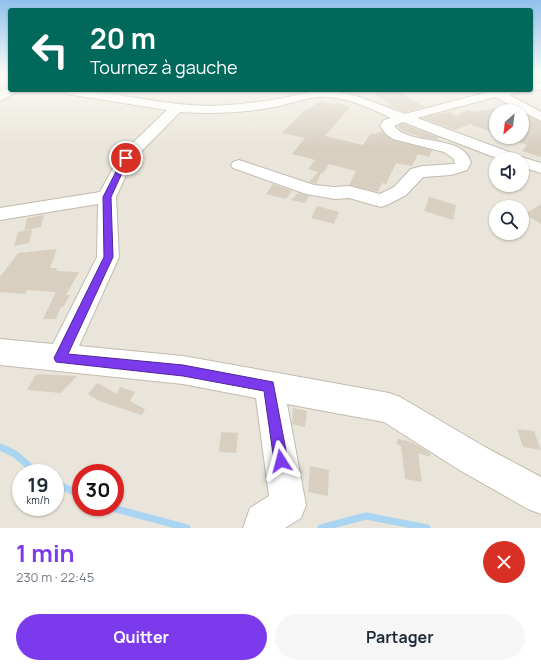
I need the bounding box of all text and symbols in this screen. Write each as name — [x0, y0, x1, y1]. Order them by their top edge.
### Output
text: 20 m — [90, 19, 156, 57]
icon: left — [24, 24, 76, 76]
text: Tournez à gauche — [90, 55, 238, 79]
north arrow — [489, 104, 529, 144]
map controls — [489, 104, 529, 240]
pin — [109, 141, 143, 175]
icon: arrive — [115, 147, 137, 169]
button: sound — [489, 152, 529, 192]
button: search — [489, 200, 529, 240]
position arrow — [260, 440, 302, 482]
speed limit sign: 30 — [72, 464, 124, 516]
text: 19 — [27, 471, 49, 498]
text: km/h — [26, 493, 50, 507]
text: 1 min — [16, 536, 75, 569]
button: close — [483, 541, 525, 583]
text: 230 m · 22:45 — [16, 568, 94, 586]
button: Quitter — [16, 614, 267, 660]
button: Partager — [275, 614, 525, 660]

